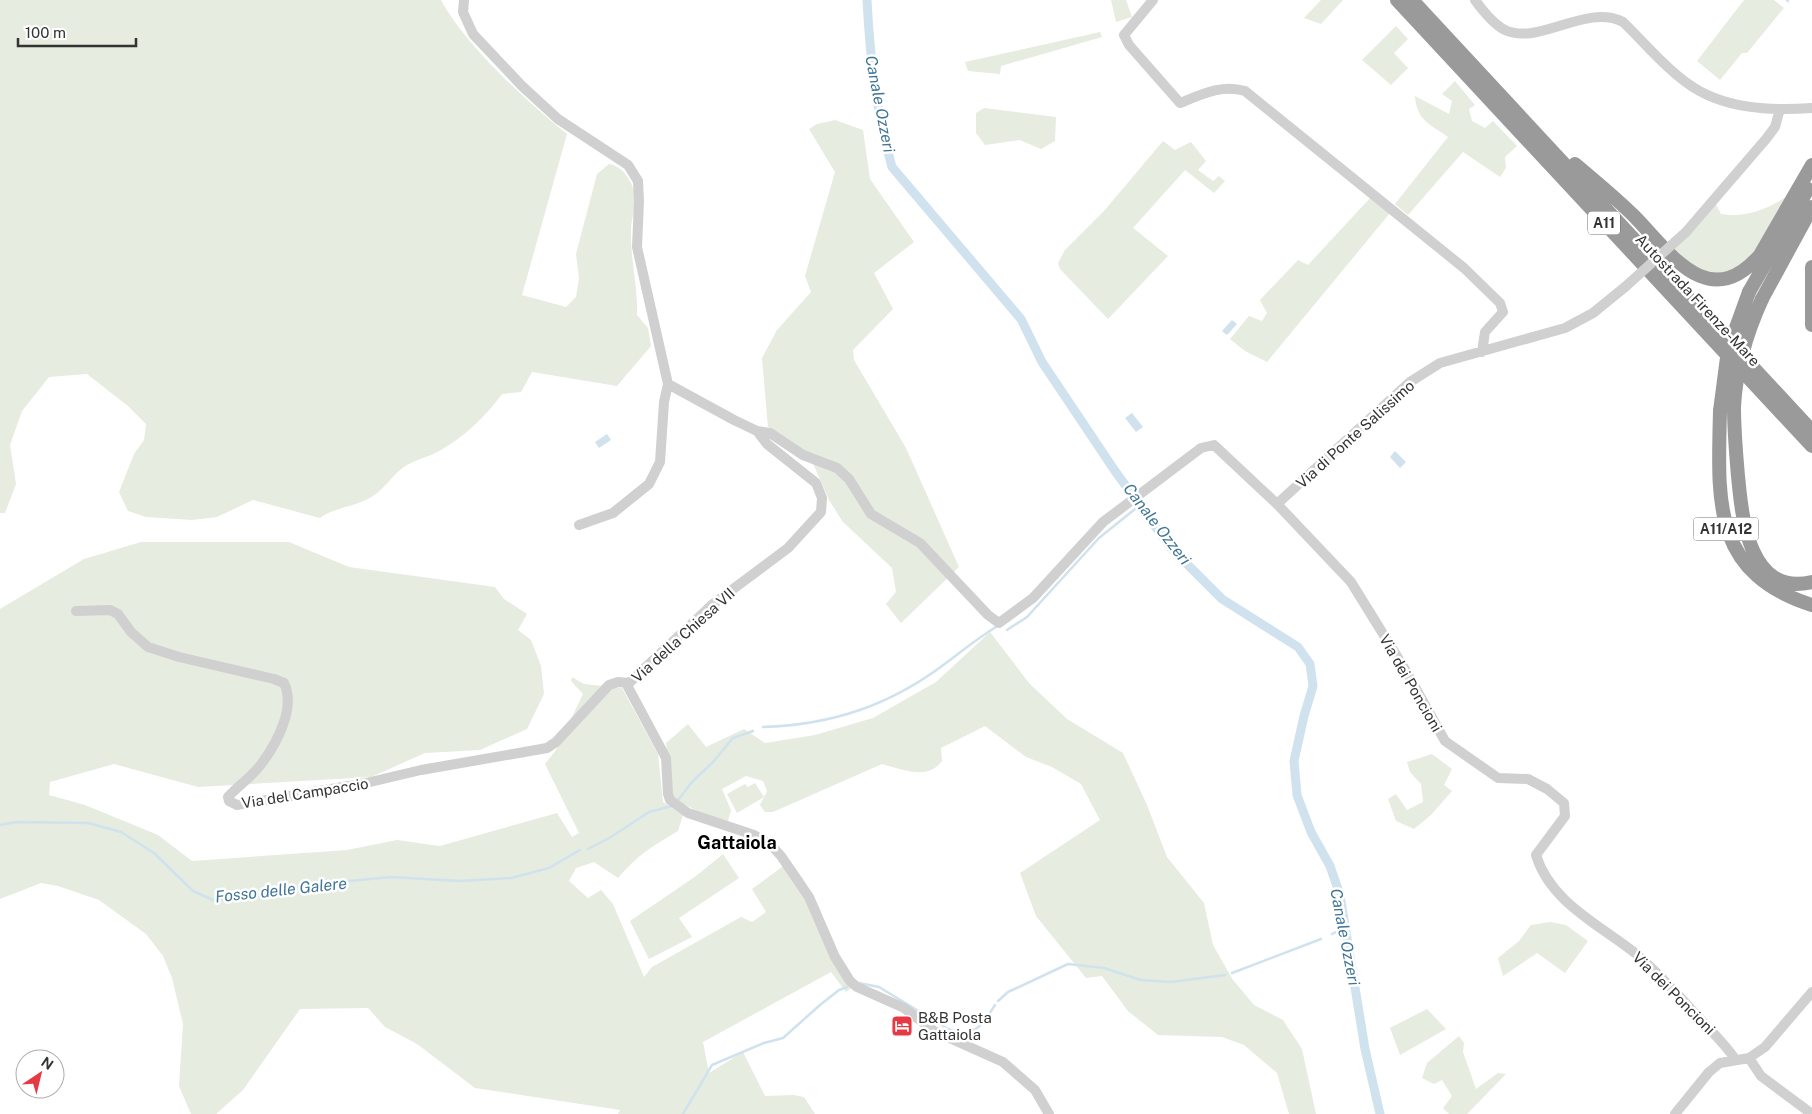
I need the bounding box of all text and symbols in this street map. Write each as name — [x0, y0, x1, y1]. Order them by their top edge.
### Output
scale bar — [18, 15, 135, 47]
text: 100 m — [25, 24, 66, 41]
water label: Canale Ozzeri — [861, 54, 899, 154]
road number: A11 — [1588, 212, 1620, 234]
street label: Autostrada Firenze-Mare — [1632, 231, 1764, 369]
street label: Via di Ponte Salissimo — [1293, 377, 1417, 491]
water label: Canale Ozzeri — [1119, 479, 1195, 569]
road number: A11/A12 — [1694, 518, 1758, 540]
street label: Via della Chiesa VII — [628, 584, 738, 686]
street label: Via dei Poncioni — [1376, 631, 1446, 735]
street label: Via del Campaccio — [240, 775, 370, 811]
district label: Gattaiola — [697, 832, 777, 853]
water label: Fosso delle Galere — [214, 874, 348, 906]
water label: Canale Ozzeri — [1326, 887, 1364, 987]
street label: Via dei Poncioni — [1629, 948, 1719, 1038]
place label: B&B Posta Gattaiola — [918, 1009, 992, 1043]
hotel icon: B&B Posta Gattaiola — [890, 1014, 914, 1038]
north arrow — [15, 1049, 65, 1099]
text: N — [38, 1054, 57, 1073]

